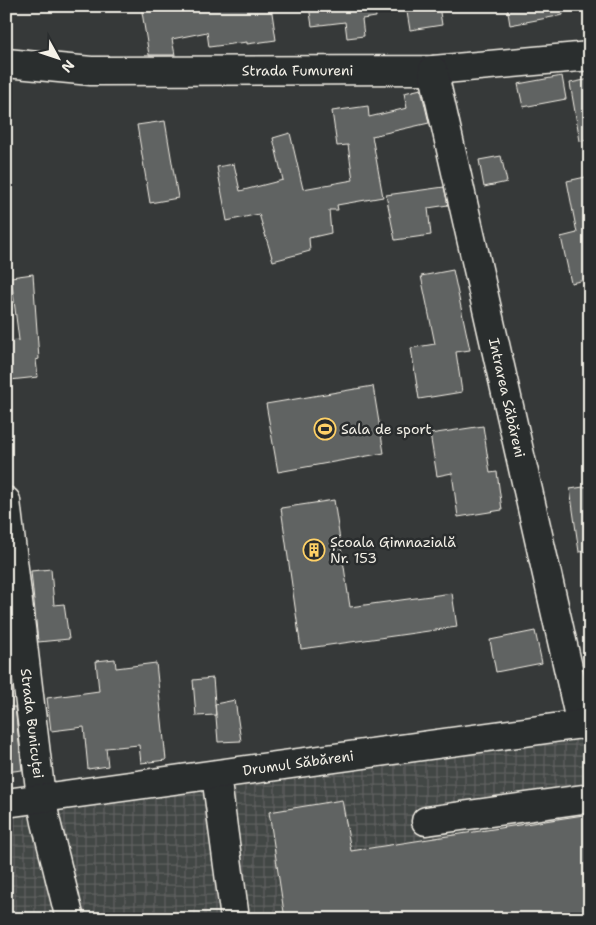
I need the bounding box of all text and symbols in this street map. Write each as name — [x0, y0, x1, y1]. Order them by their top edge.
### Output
north arrow — [32, 32, 82, 82]
text: N — [57, 56, 78, 76]
street label: Strada Fumureni — [242, 61, 354, 80]
street label: Intrarea Săbăreni — [485, 336, 529, 459]
sports icon: Sala de sport — [313, 417, 337, 441]
place label: Sala de sport — [341, 420, 432, 438]
place label: Școala Gimnazială Nr. 153 — [330, 533, 456, 567]
building icon: Școala Gimnazială Nr. 153 — [302, 538, 326, 562]
street label: Strada Bunicuței — [17, 667, 48, 780]
street label: Drumul Săbăreni — [242, 746, 355, 779]

